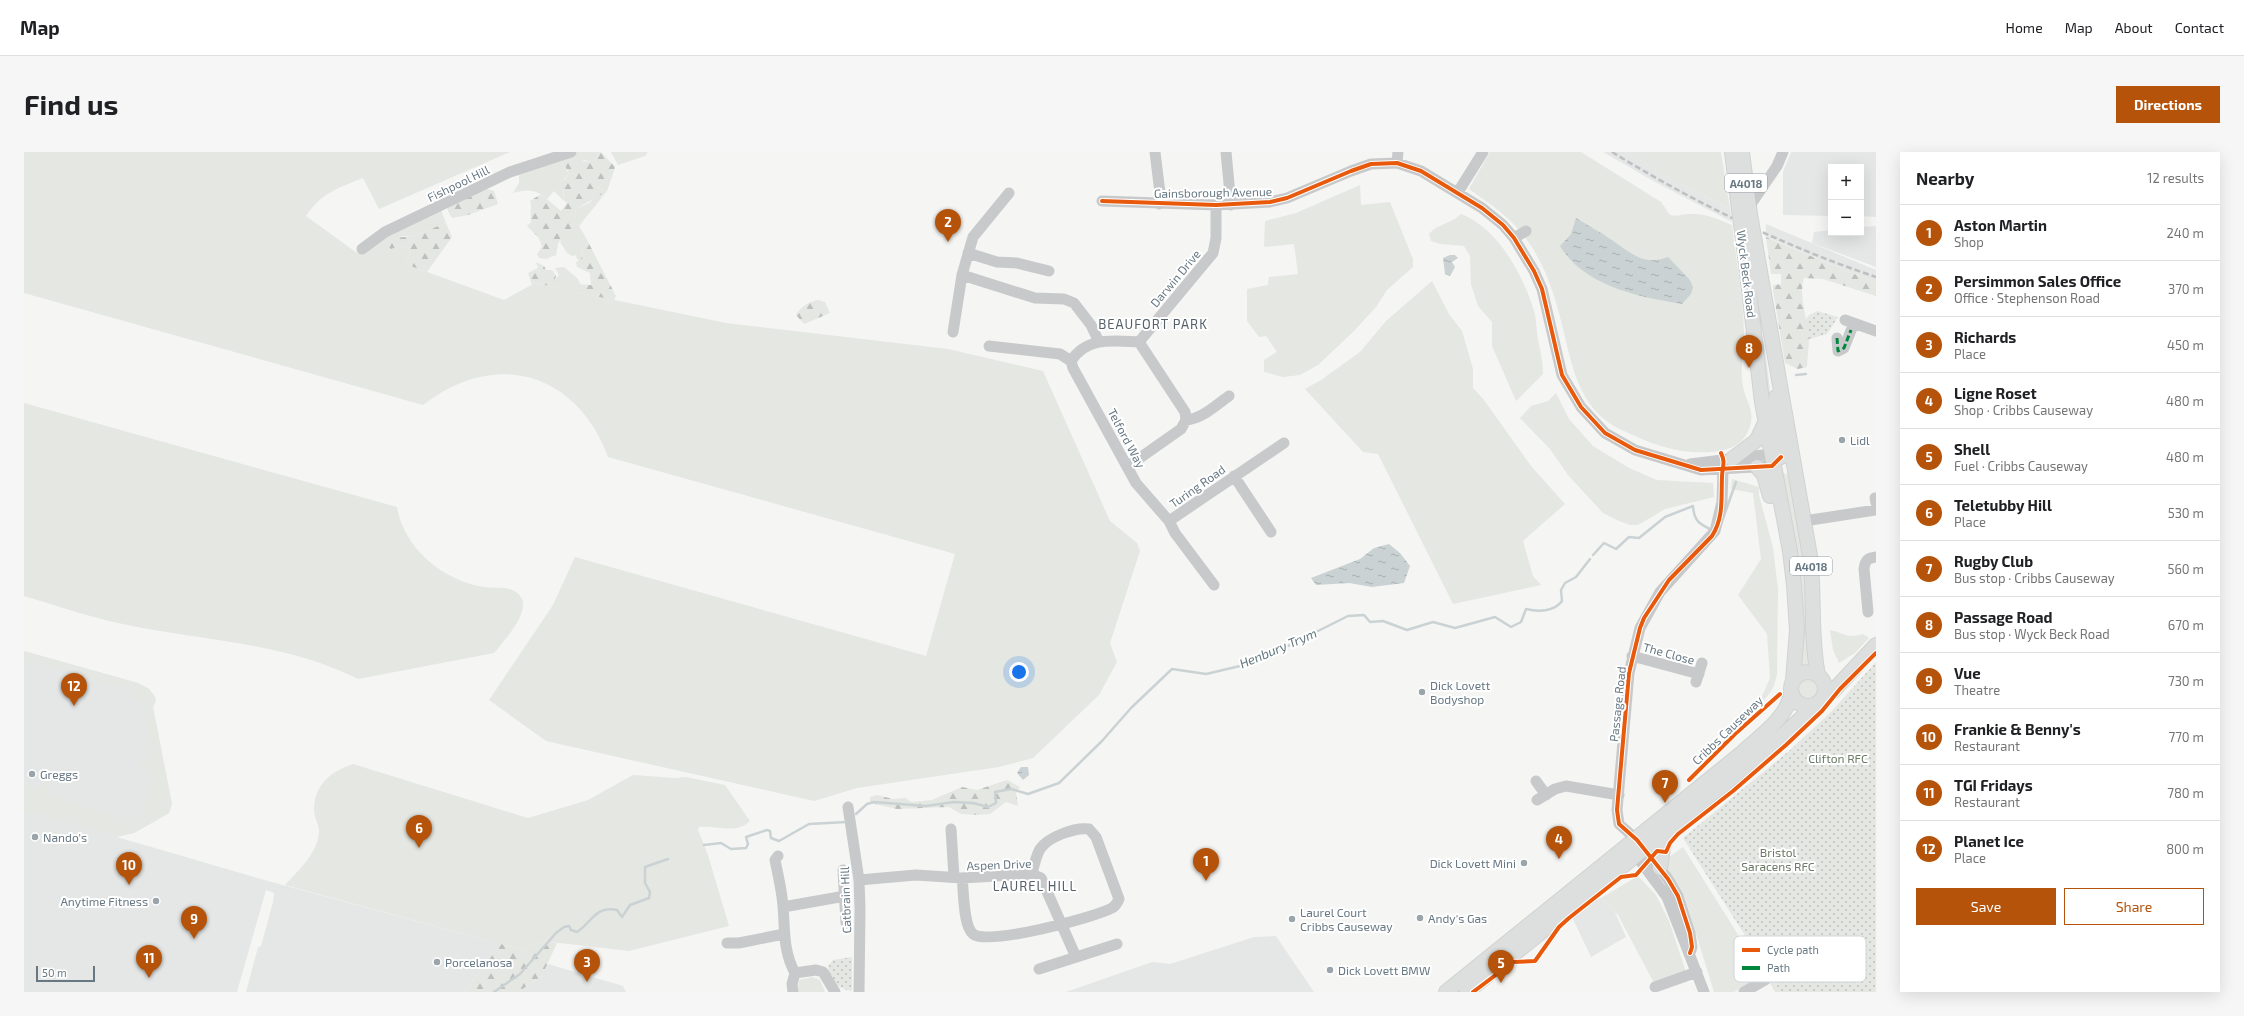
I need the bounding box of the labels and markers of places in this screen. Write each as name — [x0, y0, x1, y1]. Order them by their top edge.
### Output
pin: 2 — [935, 209, 961, 242]
pin: 8 — [1736, 335, 1762, 368]
place label: Lidl — [1850, 433, 1870, 447]
marker: Lidl — [1837, 435, 1847, 445]
pin: 12 — [61, 673, 87, 706]
place label: Dick Lovett Bodyshop — [1430, 678, 1491, 706]
marker: Dick Lovett Bodyshop — [1417, 687, 1427, 697]
place label: Greggs — [40, 767, 78, 781]
marker: Greggs — [27, 769, 37, 779]
pin: 7 — [1652, 770, 1678, 803]
pin: 6 — [406, 815, 432, 848]
pin: 4 — [1546, 826, 1572, 859]
place label: Nando's — [43, 830, 87, 844]
marker: Nando's — [30, 832, 40, 842]
pin: 1 — [1193, 848, 1219, 881]
pin: 10 — [116, 852, 142, 885]
place label: Dick Lovett Mini — [1430, 856, 1516, 870]
marker: Dick Lovett Mini — [1519, 858, 1529, 868]
place label: Anytime Fitness — [60, 894, 148, 908]
marker: Anytime Fitness — [151, 896, 161, 906]
place label: Laurel Court Cribbs Causeway — [1300, 905, 1393, 933]
pin: 9 — [181, 906, 207, 939]
place label: Andy's Gas — [1428, 911, 1487, 925]
marker: Andy's Gas — [1415, 913, 1425, 923]
marker: Laurel Court Cribbs Causeway — [1287, 914, 1297, 924]
pin: 11 — [136, 945, 162, 978]
pin: 3 — [574, 949, 600, 982]
pin: 5 — [1488, 950, 1514, 983]
place label: Porcelanosa — [445, 955, 512, 969]
marker: Porcelanosa — [432, 957, 442, 967]
place label: Dick Lovett BMW — [1338, 963, 1430, 977]
marker: Dick Lovett BMW — [1325, 965, 1335, 975]

